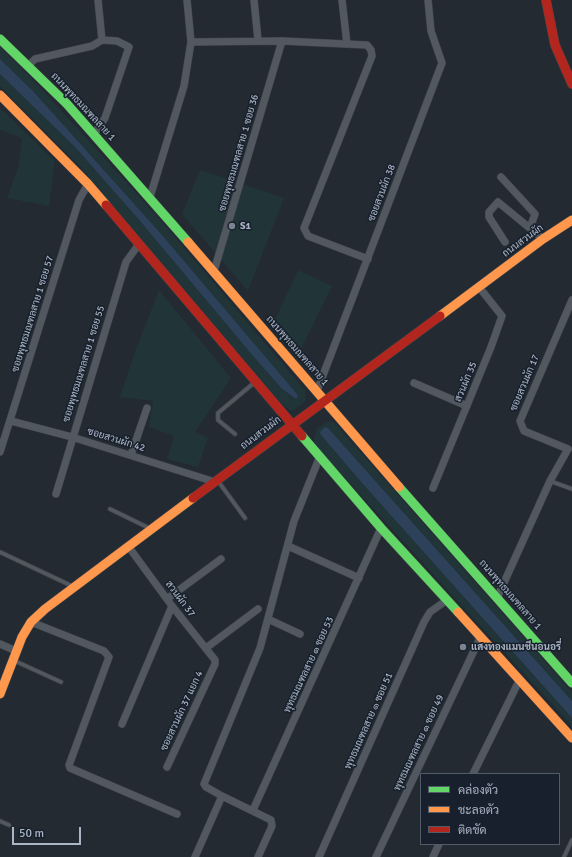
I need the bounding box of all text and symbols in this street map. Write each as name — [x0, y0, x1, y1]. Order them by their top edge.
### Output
street label: ถนนพุทธมณฑลสาย 1 — [48, 70, 118, 144]
street label: ซอยพุทธมณฑลสาย 1 ซอย 36 — [217, 93, 261, 213]
street label: ซอยสวนผัก 38 — [366, 163, 398, 223]
place label: S1 — [240, 220, 251, 232]
marker: S1 — [227, 221, 237, 231]
street label: ถนนสวนผัก — [500, 222, 546, 260]
street label: ซอยพุทธมณฑลสาย 1 ซอย 57 — [10, 254, 56, 374]
street label: ซอยพุทธมณฑลสาย 1 ซอย 55 — [61, 304, 107, 424]
street label: ถนนพุทธมณฑลสาย 1 — [263, 313, 331, 389]
street label: ซอยสวนผัก 17 — [508, 353, 542, 413]
street label: สวนผัก 35 — [452, 360, 480, 404]
street label: ถนนสวนผัก — [238, 414, 284, 452]
street label: ซอยสวนผัก 42 — [86, 425, 146, 455]
street label: ถนนพุทธมณฑลสาย 1 — [476, 557, 544, 633]
street label: สวนผัก 37 — [162, 579, 198, 619]
street label: พุทธมณฑลสาย ๑ ซอย 53 — [281, 615, 337, 715]
place label: แสงทองแมนชีนอนอรี่ — [471, 641, 561, 653]
marker: แสงทองแมนชีนอนอรี่ — [458, 642, 468, 652]
street label: ซอยสวนผัก 37 แยก 4 — [158, 669, 206, 753]
street label: พุทธมณฑลสาย ๑ ซอย 51 — [342, 671, 396, 771]
street label: พุทธมณฑลสาย ๑ ซอย 49 — [391, 693, 447, 793]
legend — [420, 773, 560, 845]
text: คล่องตัว — [458, 783, 498, 798]
text: ชะลอตัว — [458, 803, 499, 818]
scale bar — [14, 819, 83, 845]
text: ติดขัด — [458, 823, 487, 838]
text: 50 m — [19, 826, 44, 841]

